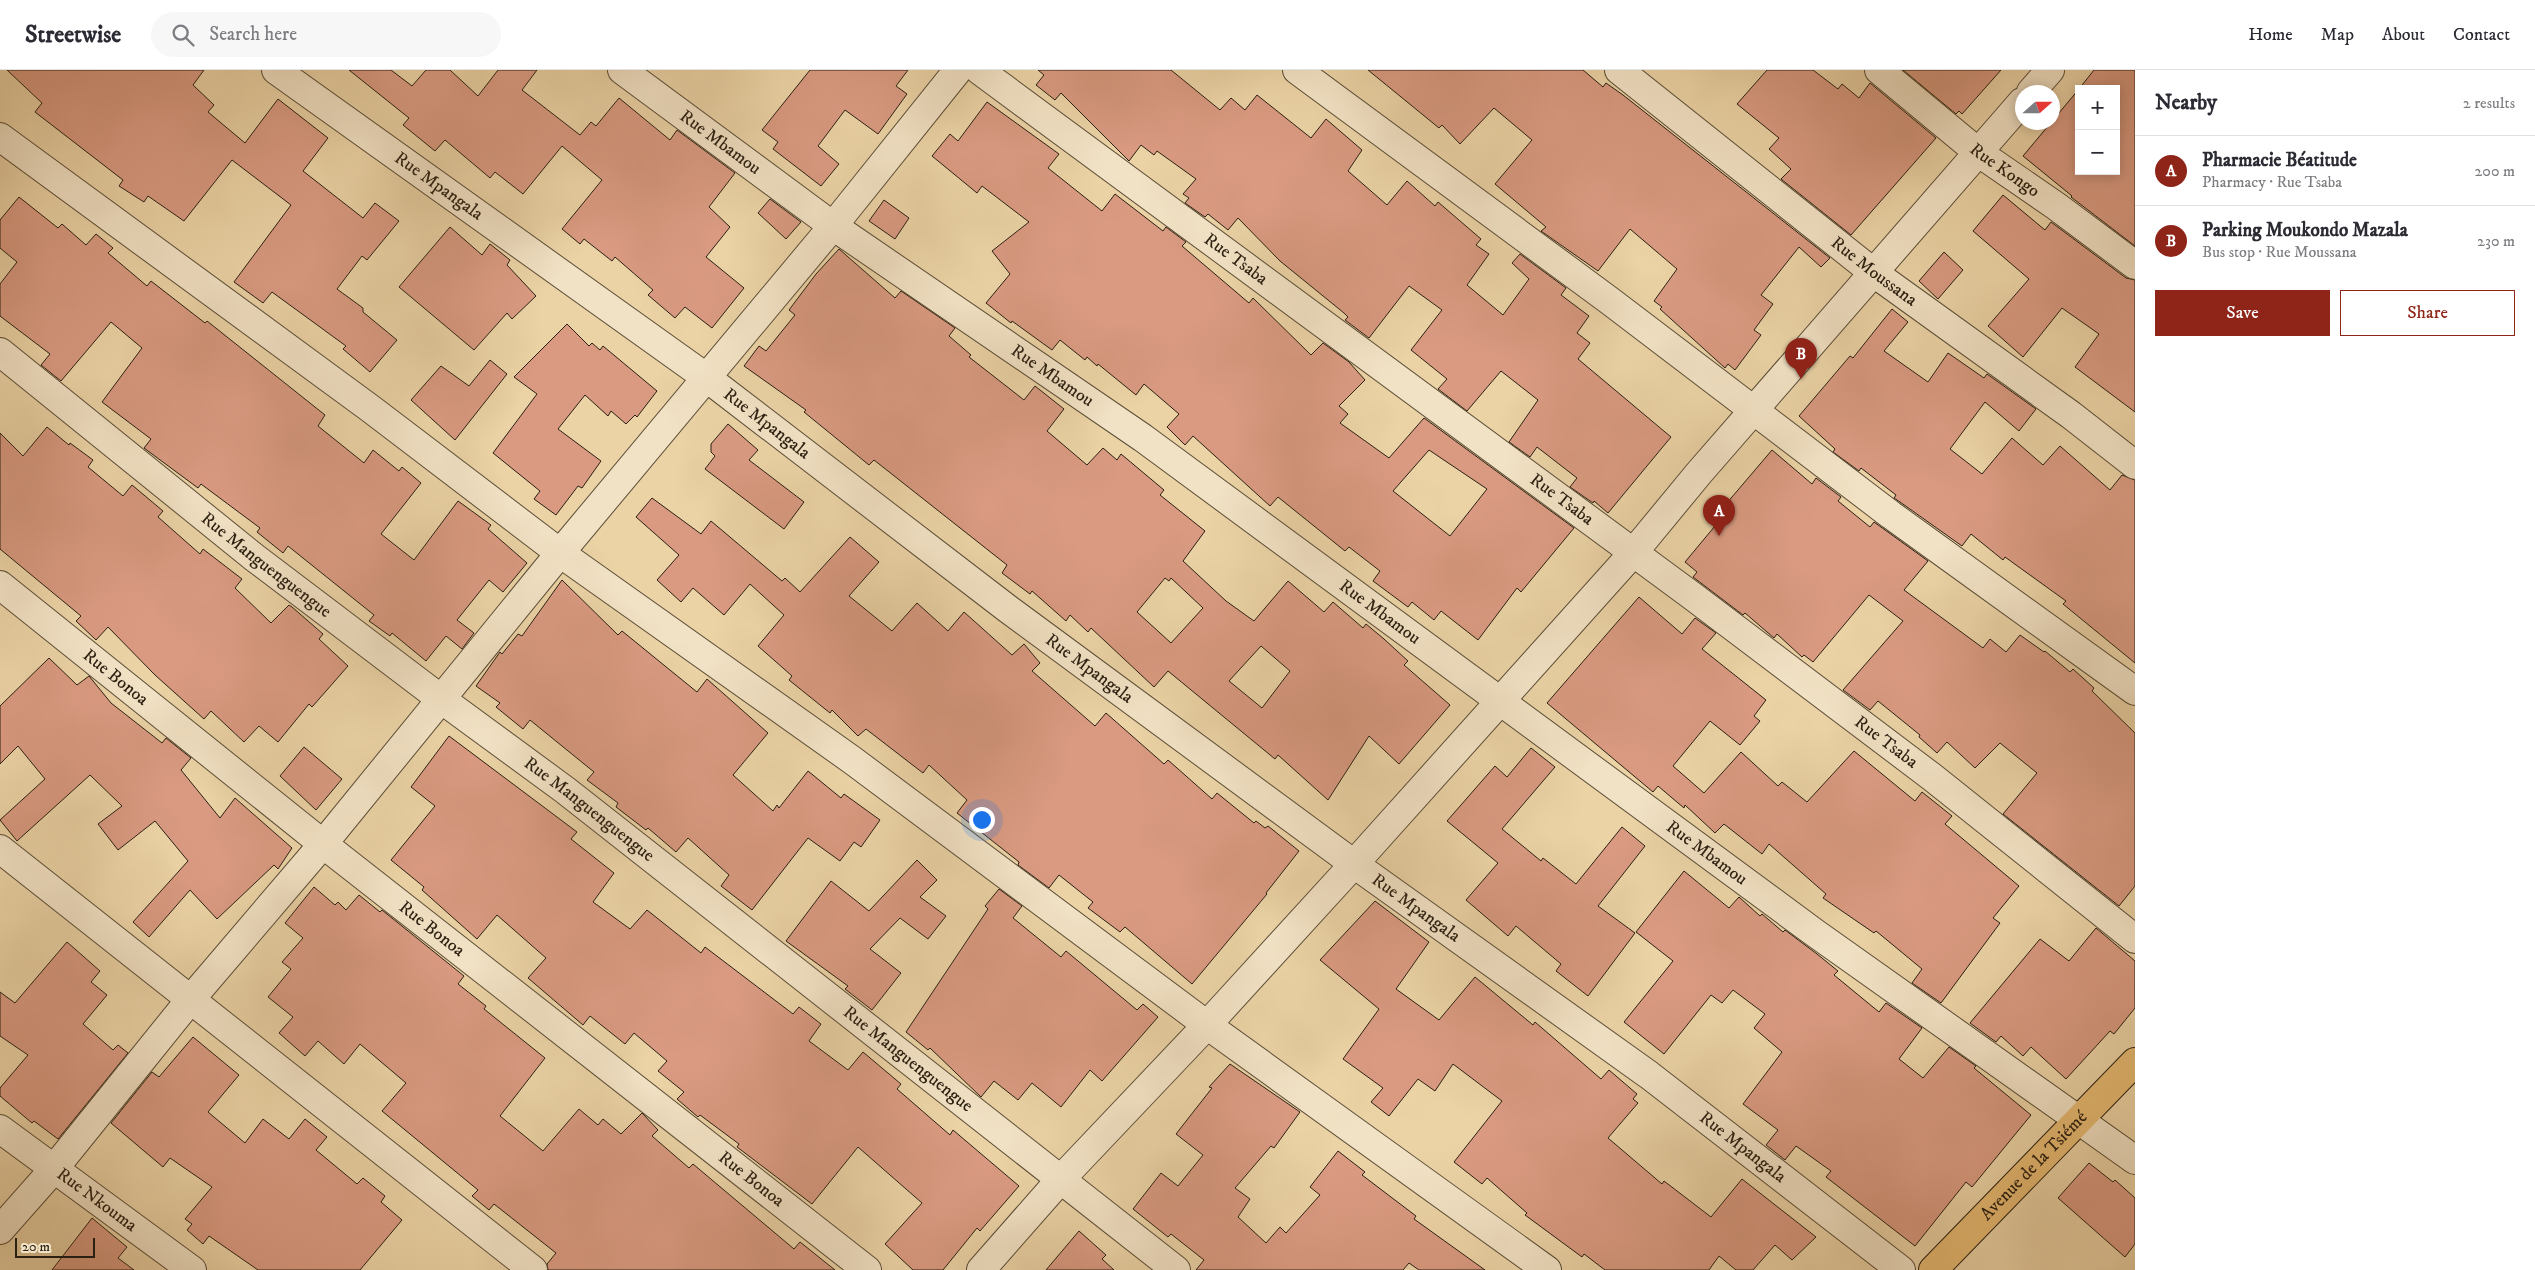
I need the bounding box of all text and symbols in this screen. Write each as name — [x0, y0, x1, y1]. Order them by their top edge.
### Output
search box — [151, 12, 501, 57]
text: Streetwise — [25, 20, 121, 50]
icon: search — [169, 21, 197, 49]
text: Search here — [209, 23, 297, 46]
text: Home — [2248, 24, 2293, 46]
text: Map — [2321, 24, 2354, 46]
text: About — [2382, 24, 2425, 46]
text: Contact — [2453, 24, 2510, 46]
north arrow — [2015, 85, 2060, 130]
map controls — [2075, 85, 2120, 175]
button: + — [2075, 85, 2120, 130]
text: Nearby — [2155, 90, 2217, 116]
text: 2 results — [2463, 93, 2515, 113]
street label: Rue Mbamou — [675, 105, 765, 180]
button: − — [2075, 130, 2120, 175]
street label: Rue Kongo — [1965, 139, 2044, 203]
street label: Rue Mpangala — [390, 147, 488, 226]
text: Pharmacie Béatitude — [2202, 149, 2357, 172]
text: A — [2166, 161, 2176, 181]
text: 200 m — [2474, 161, 2515, 181]
text: Pharmacy · Rue Tsaba — [2202, 172, 2342, 192]
text: Parking Moukondo Mazala — [2202, 219, 2408, 242]
street label: Rue Tsaba — [1199, 229, 1272, 290]
text: B — [2166, 231, 2176, 251]
text: 230 m — [2477, 231, 2515, 251]
street label: Rue Moussana — [1826, 232, 1921, 312]
text: Bus stop · Rue Moussana — [2202, 242, 2357, 262]
button: Save — [2155, 290, 2330, 336]
button: Share — [2340, 290, 2515, 336]
pin: B — [1785, 338, 1817, 379]
street label: Rue Mbamou — [1007, 340, 1098, 412]
street label: Rue Mpangala — [719, 383, 815, 464]
street label: Rue Tsaba — [1525, 469, 1598, 531]
pin: A — [1703, 495, 1735, 536]
street label: Rue Manguenguengue — [196, 508, 336, 623]
street label: Rue Mbamou — [1335, 575, 1425, 650]
street label: Rue Mpangala — [1041, 629, 1138, 709]
street label: Rue Bonoa — [78, 645, 153, 711]
street label: Rue Tsaba — [1850, 711, 1922, 774]
street label: Rue Manguenguengue — [519, 752, 659, 867]
your location — [969, 807, 995, 833]
street label: Rue Mbamou — [1662, 816, 1752, 891]
street label: Rue Mpangala — [1367, 869, 1465, 948]
street label: Rue Bonoa — [394, 896, 469, 962]
street label: Rue Manguenguengue — [838, 1002, 977, 1117]
street label: Avenue de la Tsiémé — [1976, 1106, 2093, 1225]
street label: Rue Mpangala — [1695, 1107, 1791, 1188]
street label: Rue Bonoa — [714, 1147, 789, 1212]
street label: Rue Nkouma — [52, 1163, 141, 1237]
scale bar — [15, 1235, 95, 1258]
text: 20 m — [22, 1238, 50, 1256]

